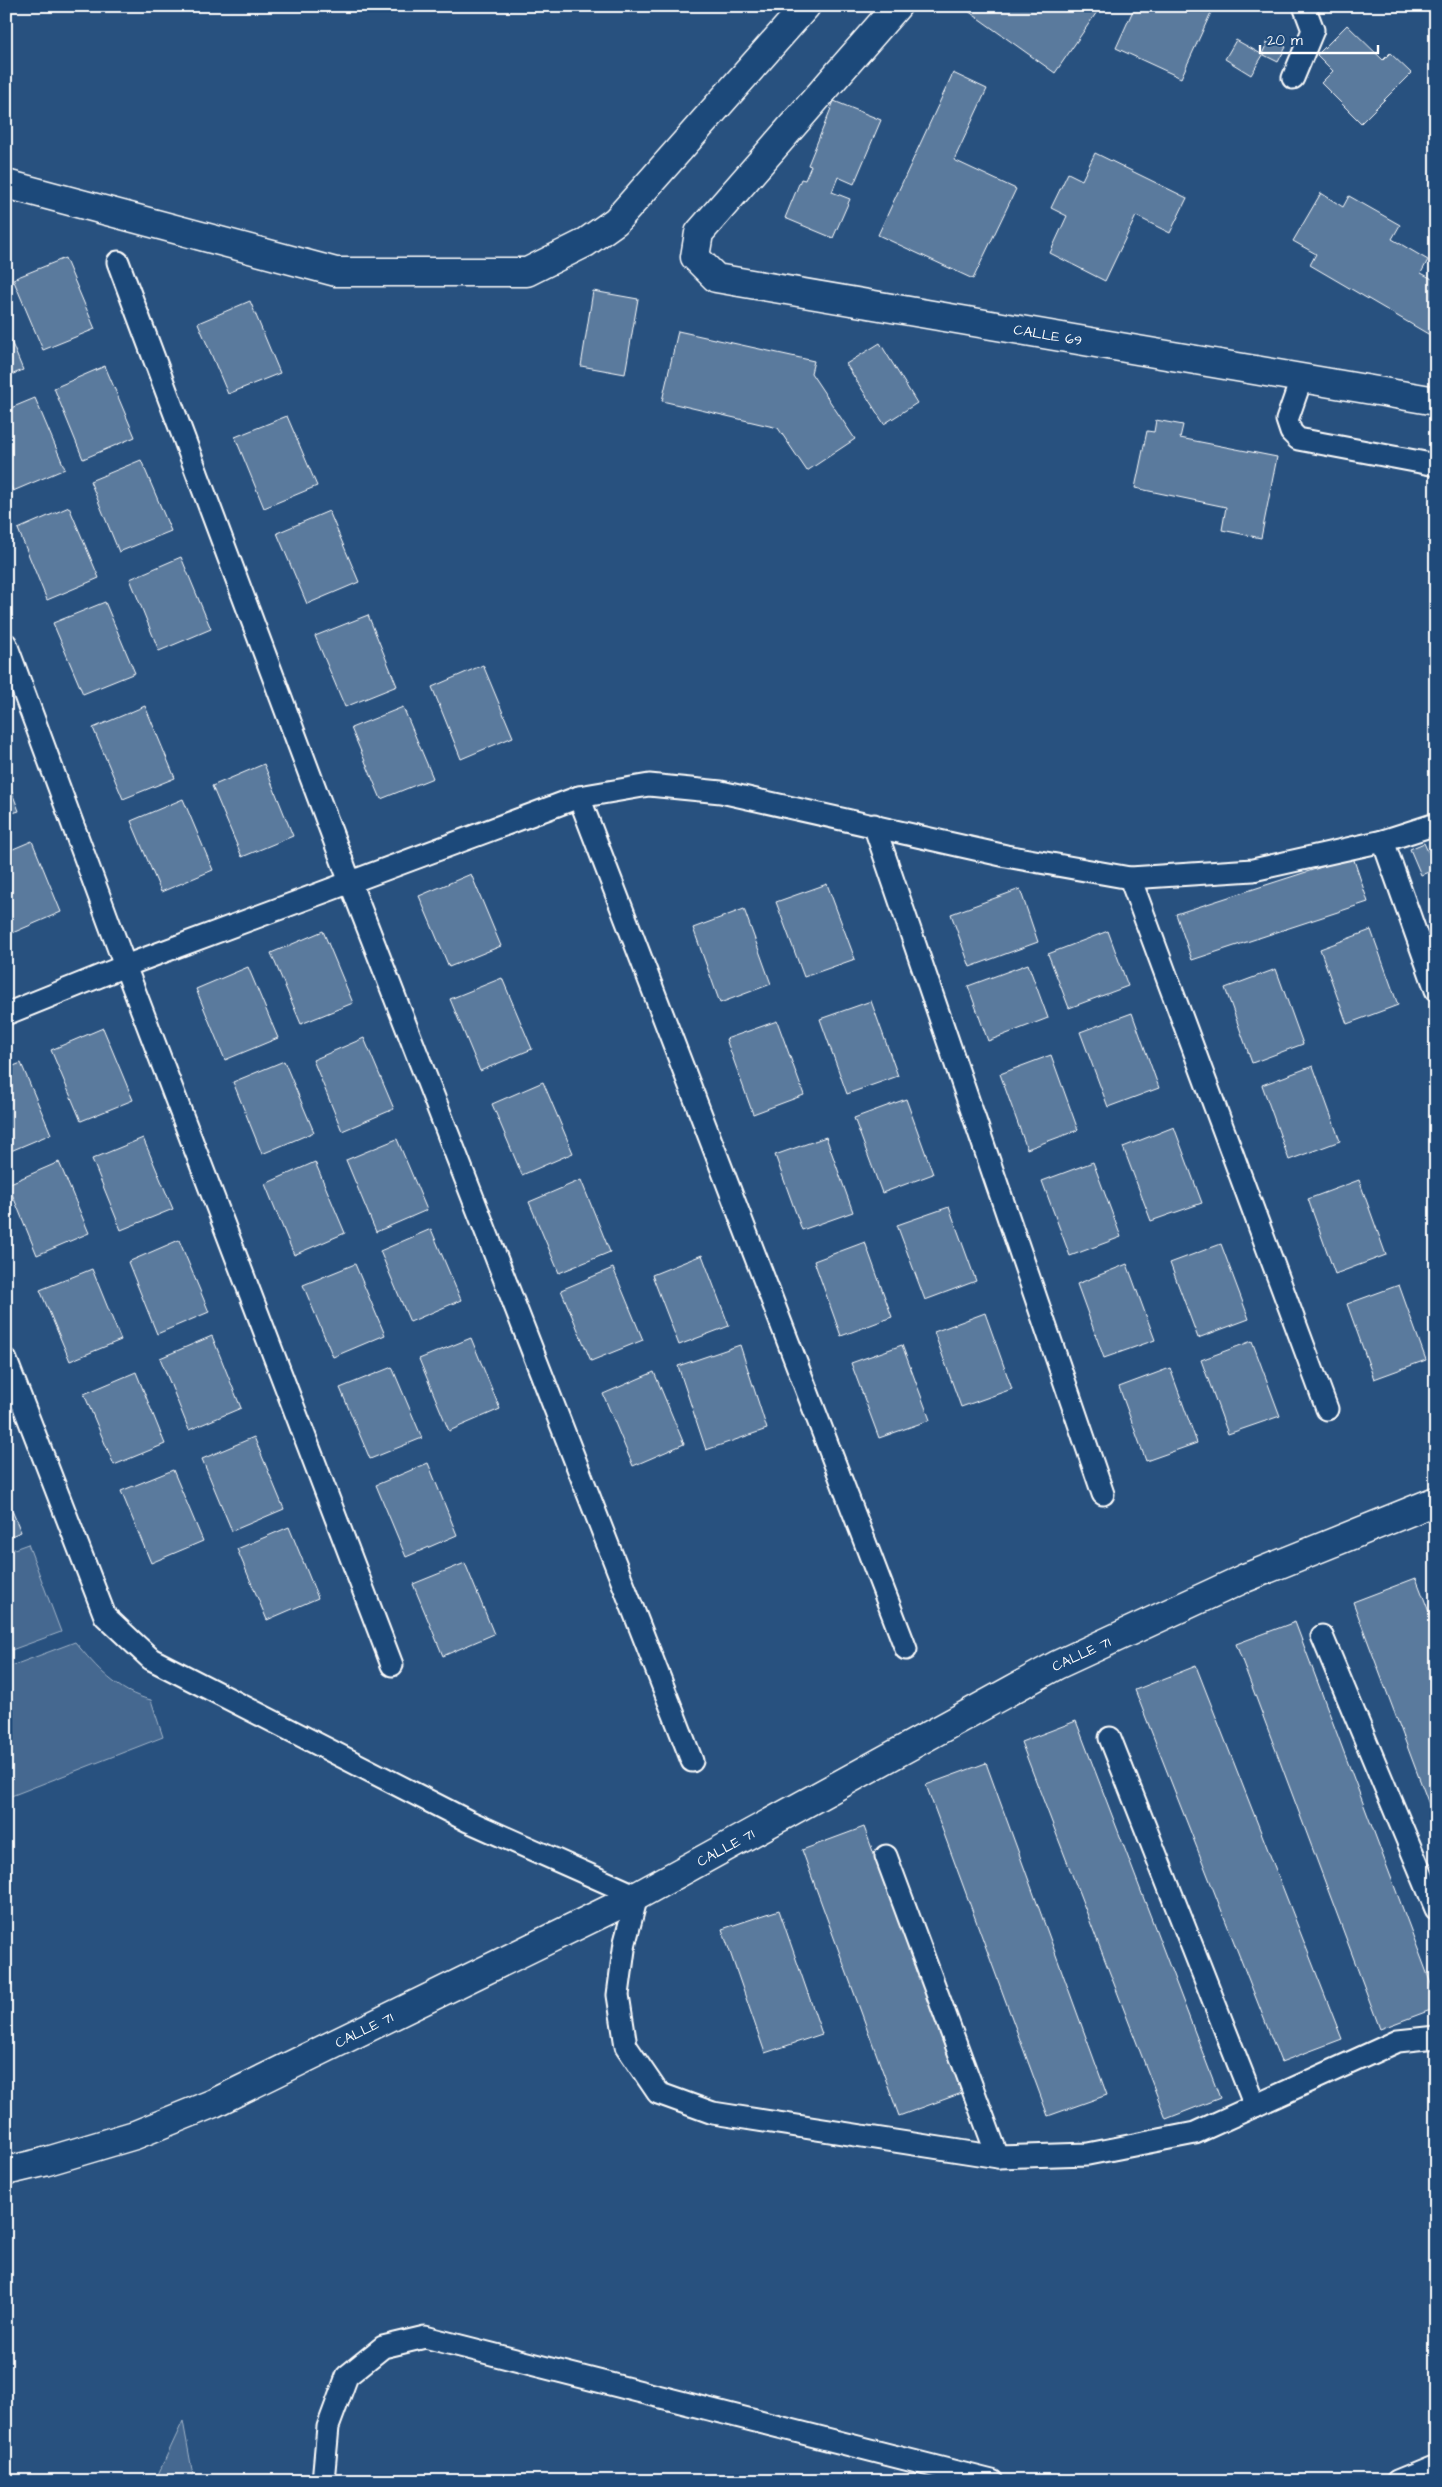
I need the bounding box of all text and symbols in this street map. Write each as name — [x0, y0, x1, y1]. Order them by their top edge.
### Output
scale bar — [1260, 22, 1377, 54]
text: 20 m — [1267, 30, 1303, 51]
street label: CALLE 69 — [1012, 320, 1083, 351]
street label: CALLE 71 — [1049, 1632, 1114, 1677]
street label: CALLE 71 — [694, 1824, 758, 1872]
street label: CALLE 71 — [332, 2008, 397, 2053]

